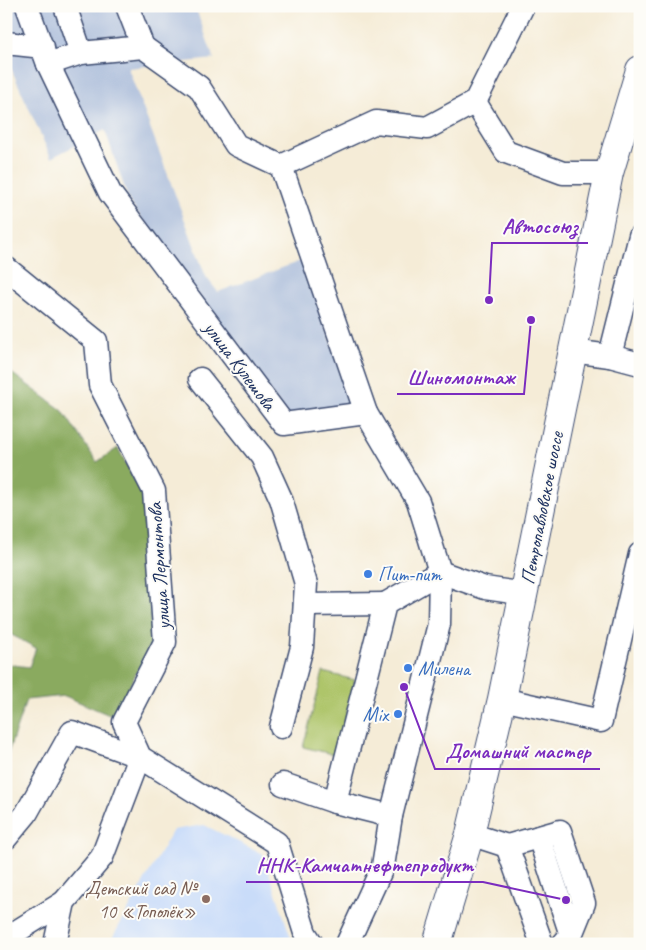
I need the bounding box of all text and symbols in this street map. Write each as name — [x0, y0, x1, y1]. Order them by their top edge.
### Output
callout: Автосоюз — [492, 207, 588, 243]
text: Автосоюз — [502, 213, 580, 240]
street label: улица Кулешова — [198, 316, 282, 417]
callout: Шиномонтаж — [397, 358, 524, 394]
text: Шиномонтаж — [407, 364, 517, 390]
street label: Петропавловское шоссе — [515, 428, 569, 586]
street label: улица Лермонтова — [142, 500, 176, 632]
place label: Пит-пит — [378, 562, 443, 587]
marker: Пит-пит — [362, 568, 374, 580]
place label: Милена — [418, 656, 472, 681]
marker: Милена — [402, 662, 414, 674]
place label: Mix — [363, 702, 390, 727]
marker: Mix — [392, 708, 404, 720]
callout: Домашний мастер — [435, 733, 600, 769]
text: Домашний мастер — [446, 738, 593, 764]
callout: ННК-Камчатнефтепродукт — [246, 846, 483, 882]
text: ННК-Камчатнефтепродукт — [257, 852, 475, 878]
place label: Детский сад № 10 «Тополёк» — [85, 876, 200, 924]
marker: Детский сад № 10 «Тополёк» — [200, 893, 212, 905]

